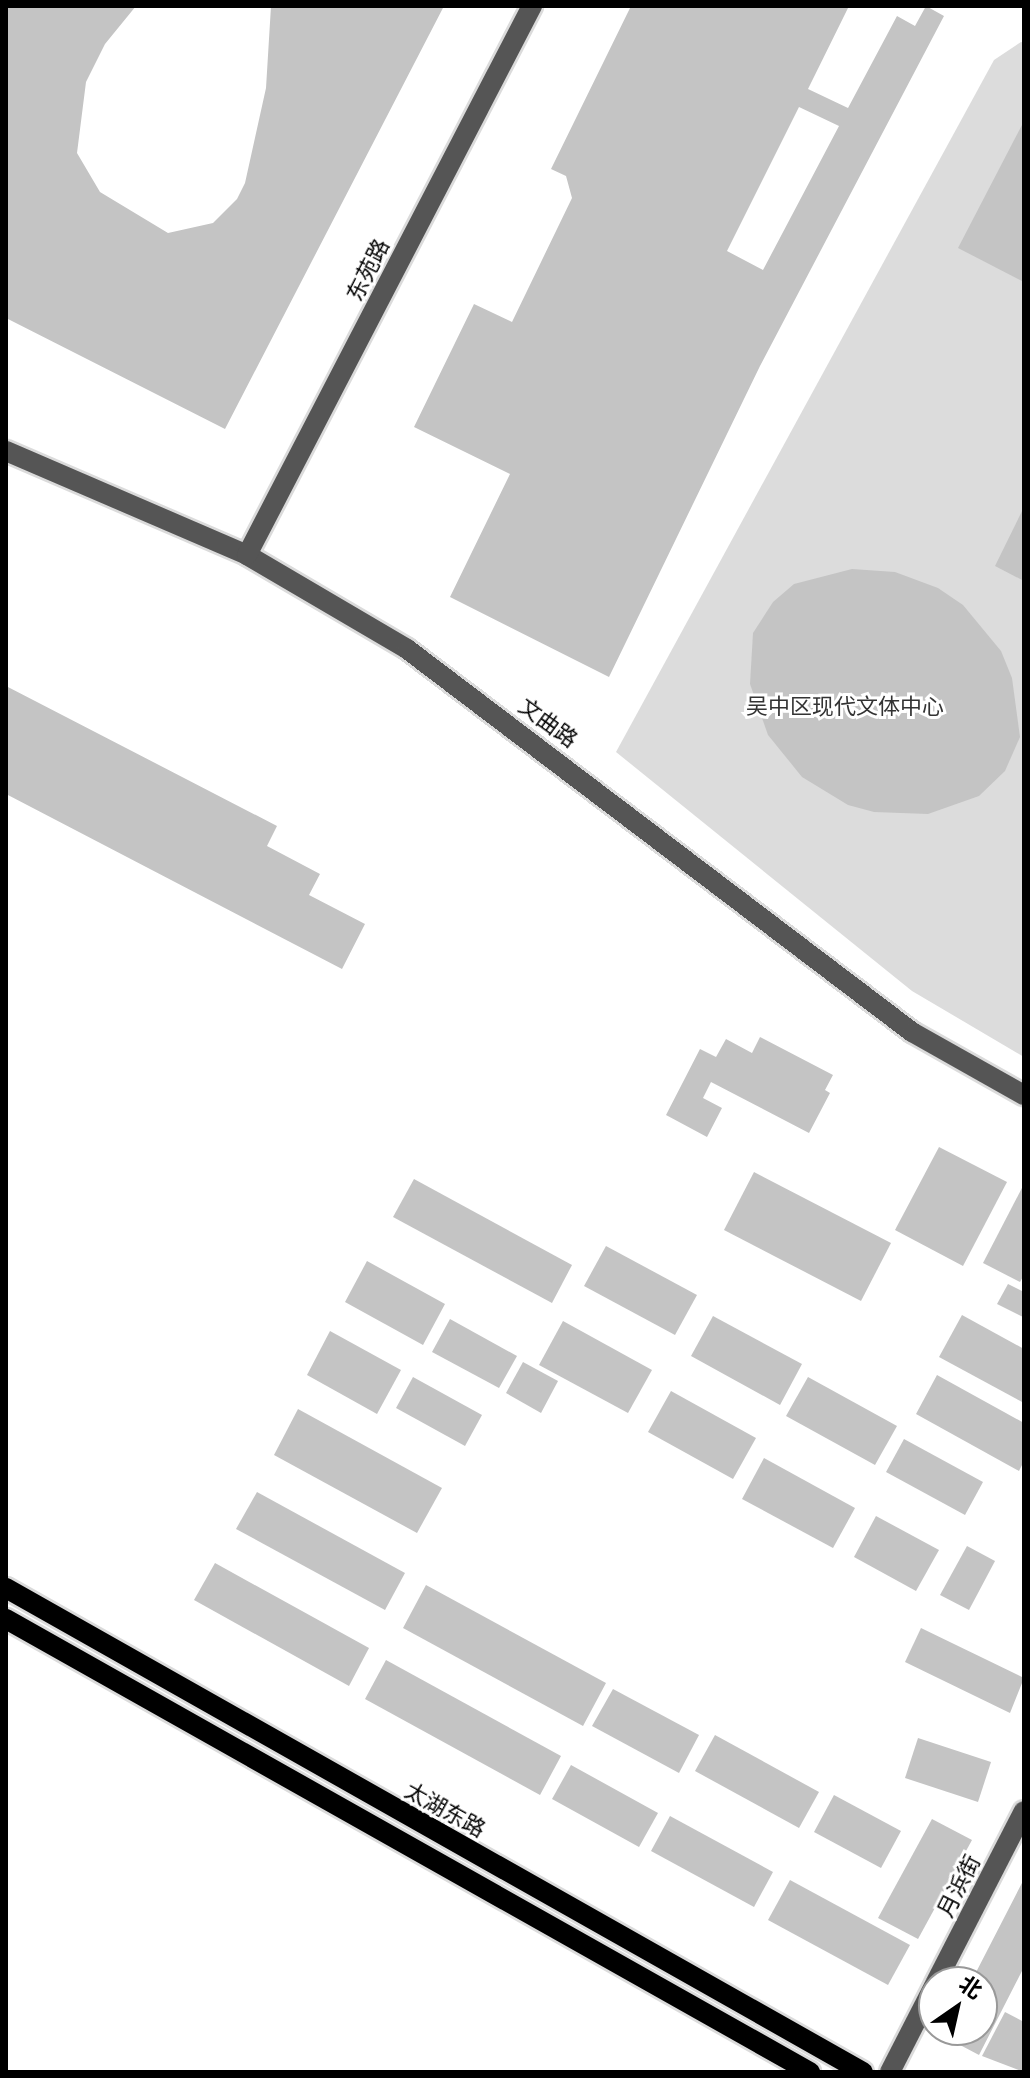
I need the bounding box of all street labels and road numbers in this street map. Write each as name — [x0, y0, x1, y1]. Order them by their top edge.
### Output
street label: 东苑路 — [341, 235, 395, 305]
street label: 文曲路 — [514, 693, 582, 753]
street label: 太湖东路 — [400, 1777, 490, 1843]
street label: 月浜街 — [932, 1851, 986, 1921]

